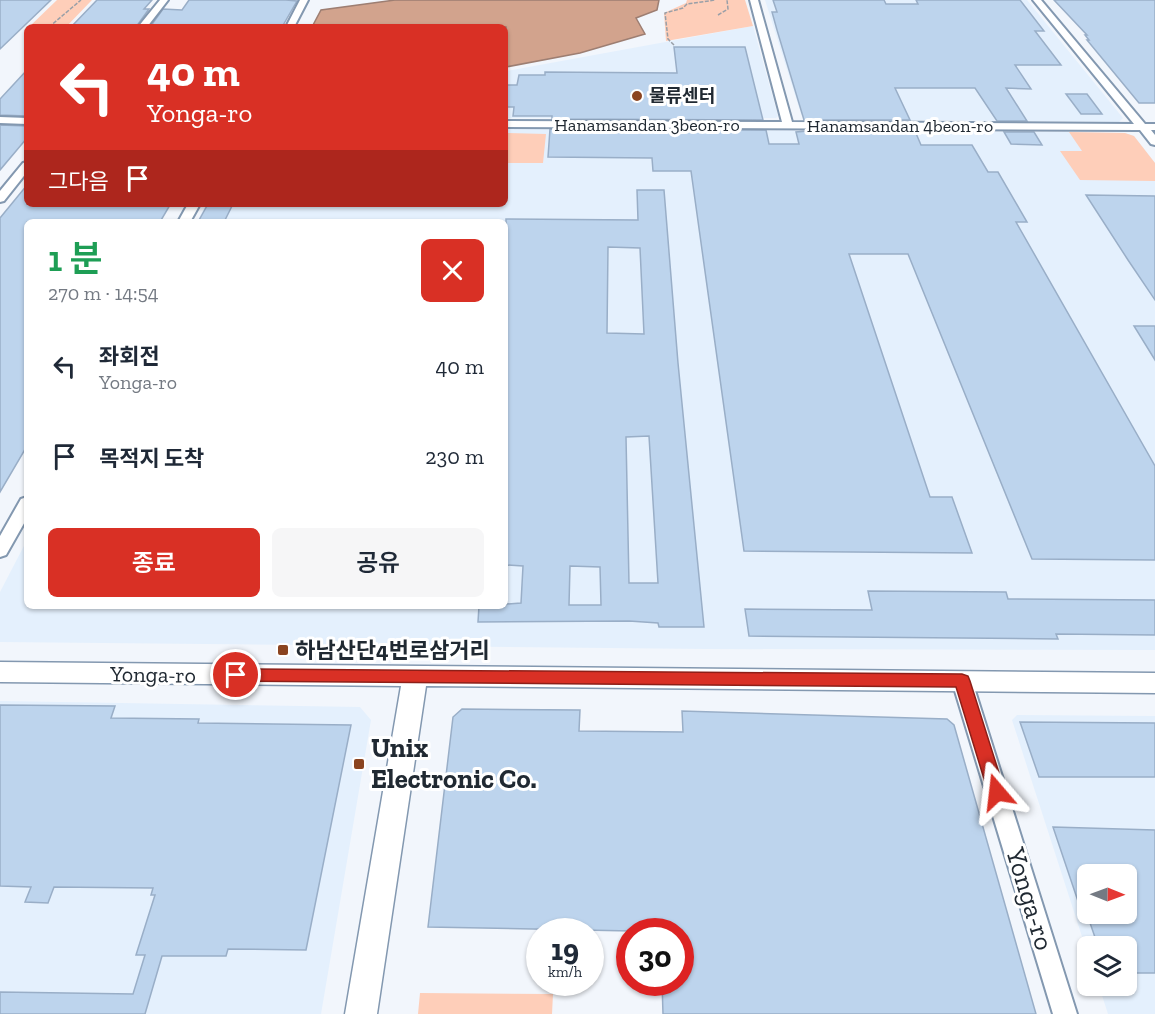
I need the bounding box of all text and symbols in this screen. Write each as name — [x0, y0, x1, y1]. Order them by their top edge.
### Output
text: 40 m — [147, 46, 240, 97]
icon: left — [48, 48, 126, 126]
place label: 물류센터 — [649, 85, 715, 107]
marker: 물류센터 — [630, 89, 644, 103]
text: Yonga-ro — [147, 97, 252, 129]
street label: Hanamsandan 3beon-ro — [554, 114, 740, 136]
street label: Hanamsandan 4beon-ro — [807, 115, 993, 137]
icon: arrive — [121, 162, 154, 195]
text: 그다음 — [48, 168, 109, 195]
text: 1 분 — [48, 237, 103, 280]
button: close — [421, 239, 484, 302]
text: 270 m · 14:54 — [48, 281, 158, 305]
text: 좌회전 — [99, 343, 160, 370]
icon: left — [48, 350, 81, 383]
text: 40 m — [435, 353, 484, 380]
text: Yonga-ro — [99, 370, 177, 394]
icon: arrive — [48, 440, 81, 473]
text: 230 m — [425, 443, 484, 470]
text: 목적지 도착 — [99, 445, 204, 472]
button: 종료 — [48, 528, 260, 597]
button: 공유 — [272, 528, 484, 597]
place label: 하남산단4번로삼거리 — [295, 637, 490, 664]
marker: 하남산단4번로삼거리 — [276, 643, 290, 657]
pin — [210, 649, 261, 700]
icon: arrive — [219, 658, 252, 691]
street label: Yonga-ro — [109, 660, 196, 689]
place label: Unix Electronic Co. — [371, 732, 537, 795]
marker: Unix Electronic Co. — [352, 757, 366, 771]
position arrow — [965, 760, 1029, 824]
street label: Yonga-ro — [999, 843, 1061, 954]
north arrow — [1077, 864, 1137, 924]
map controls — [1077, 864, 1137, 996]
speed limit sign: 30 — [616, 918, 694, 996]
text: 19 — [551, 932, 579, 968]
button: layers — [1077, 936, 1137, 996]
text: km/h — [548, 963, 582, 981]

